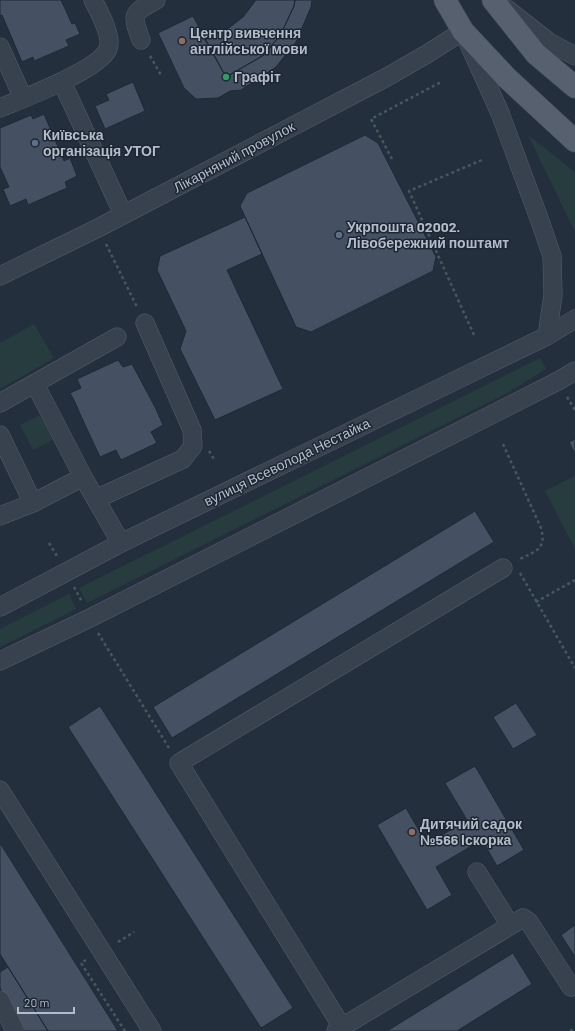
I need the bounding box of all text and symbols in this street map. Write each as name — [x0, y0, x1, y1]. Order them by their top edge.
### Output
place label: Центр вивчення англійської мови — [190, 24, 308, 57]
marker: Центр вивчення англійської мови — [177, 36, 187, 46]
place label: Графіт — [234, 68, 281, 85]
marker: Графіт — [221, 72, 231, 82]
street label: Лікарняний провулок — [170, 117, 298, 196]
place label: Київська організація УТОГ — [43, 126, 160, 159]
marker: Київська організація УТОГ — [30, 138, 40, 148]
place label: Укрпошта 02002. Лівобережний поштамт — [347, 218, 509, 251]
marker: Укрпошта 02002. Лівобережний поштамт — [334, 230, 344, 240]
street label: вулиця Всеволода Нестайка — [201, 414, 373, 509]
place label: Дитячий садок №566 Іскорка — [420, 815, 523, 848]
marker: Дитячий садок №566 Іскорка — [407, 827, 417, 837]
scale bar — [18, 989, 74, 1015]
text: 20 m — [24, 995, 50, 1009]

